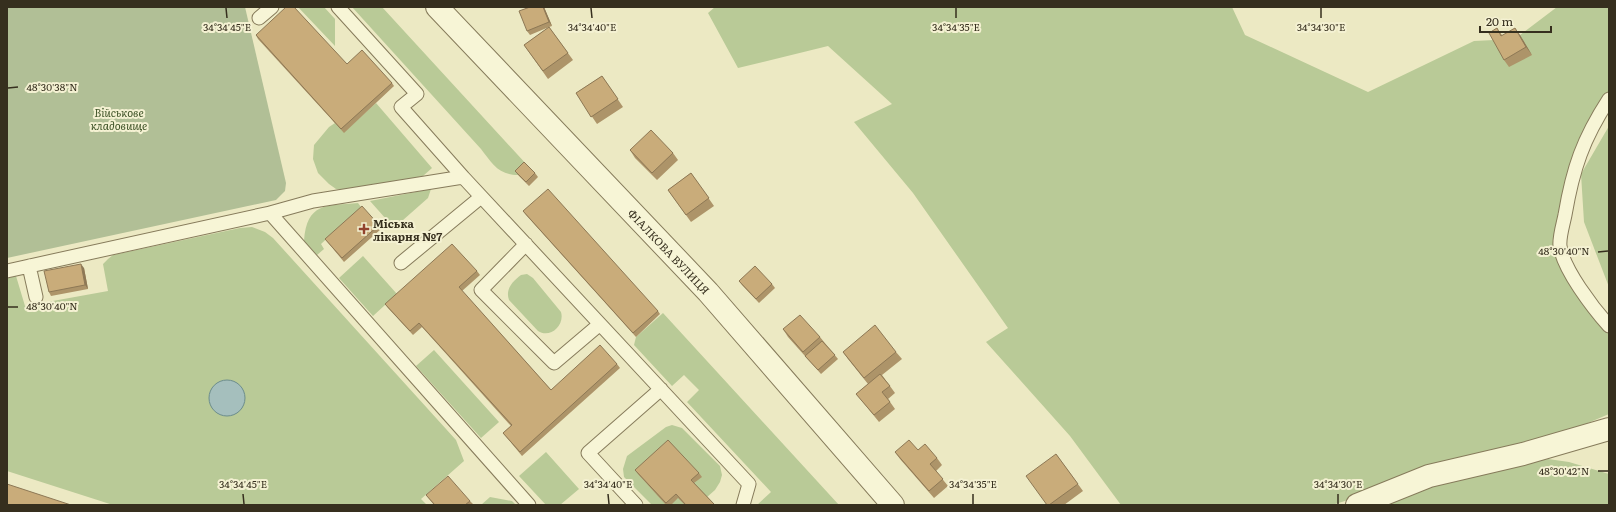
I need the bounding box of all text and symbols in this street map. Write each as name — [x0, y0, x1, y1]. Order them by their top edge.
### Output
scale bar — [1480, 8, 1551, 34]
text: 20 m — [1486, 12, 1513, 30]
text: 34°34'45"E — [203, 19, 251, 34]
text: 34°34'40"E — [568, 19, 616, 34]
text: 34°34'35"E — [932, 19, 980, 34]
text: 34°34'30"E — [1297, 19, 1345, 34]
text: 48°30'38"N — [27, 79, 78, 94]
park label: Військове кладовище — [91, 104, 147, 133]
street label: ФІАЛКОВА ВУЛИЦЯ — [625, 205, 714, 298]
place label: Міська лікарня №7 — [373, 215, 442, 244]
marker: Міська лікарня №7 — [358, 223, 370, 235]
text: 48°30'40"N — [1538, 243, 1590, 258]
text: 48°30'40"N — [26, 298, 78, 313]
text: 48°30'42"N — [1539, 463, 1589, 478]
text: 34°34'45"E — [219, 476, 267, 491]
text: 34°34'40"E — [584, 476, 632, 491]
text: 34°34'35"E — [949, 476, 997, 491]
text: 34°34'30"E — [1314, 476, 1362, 491]

